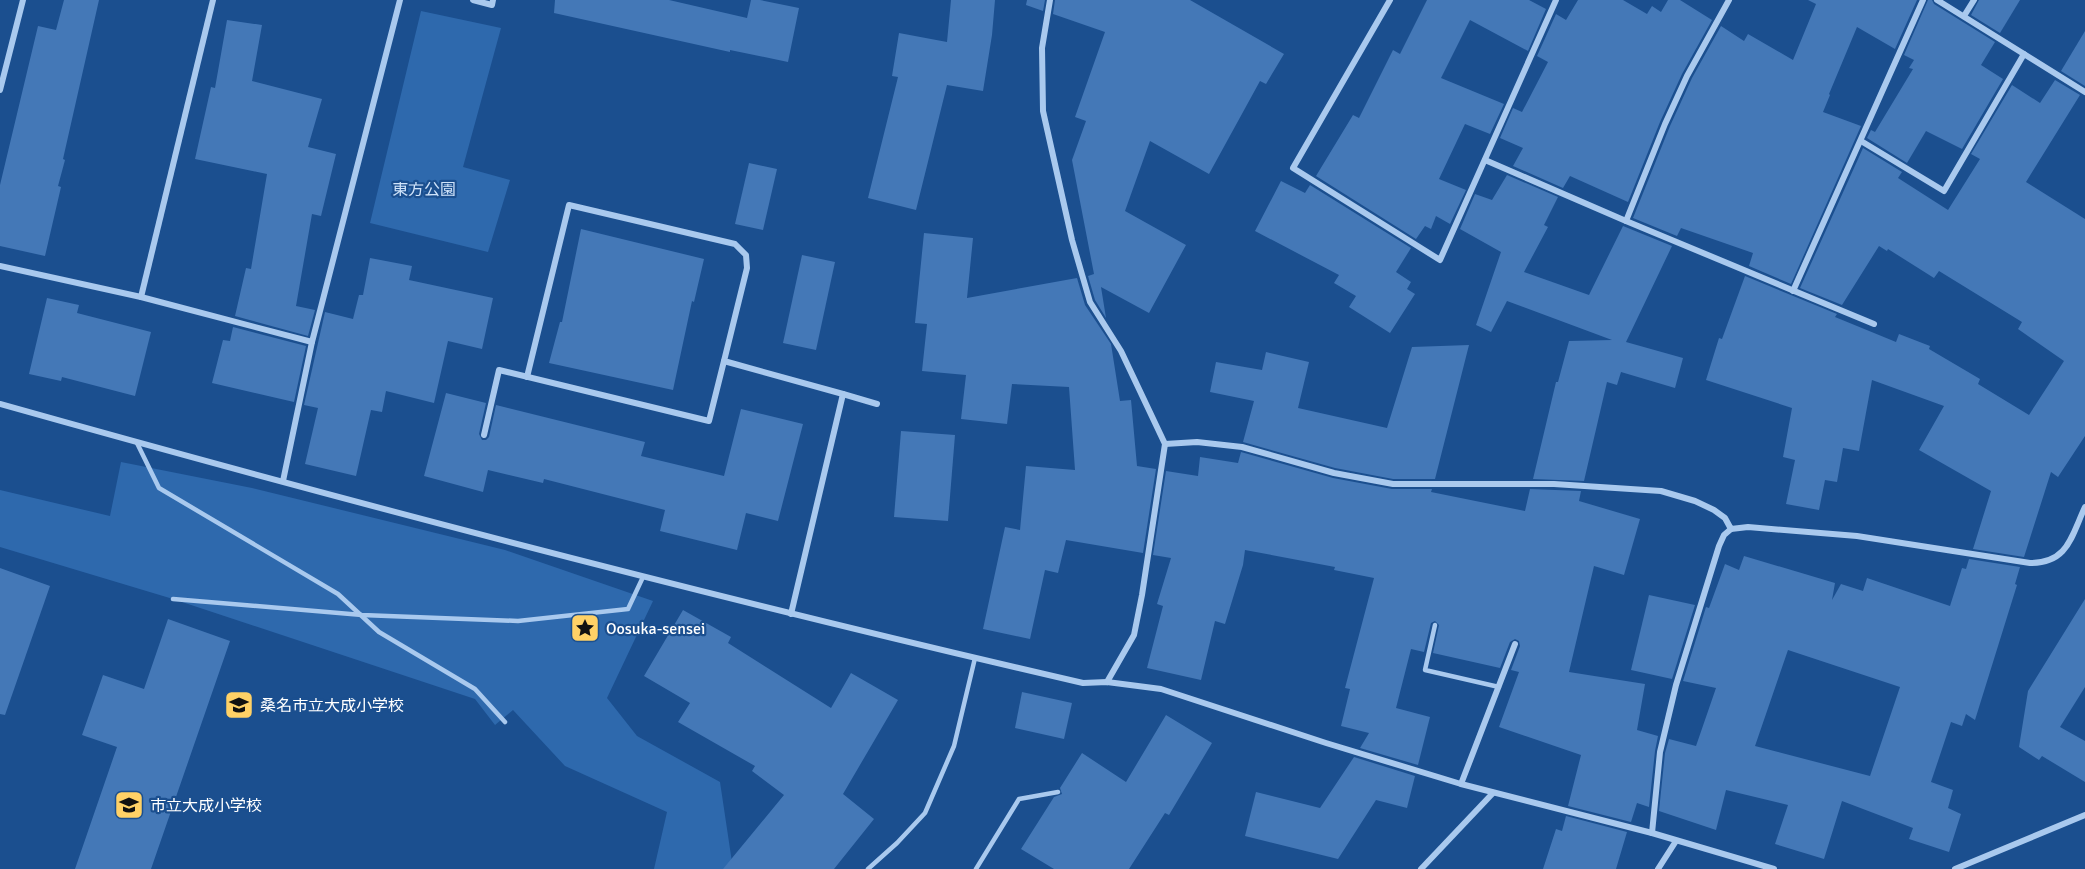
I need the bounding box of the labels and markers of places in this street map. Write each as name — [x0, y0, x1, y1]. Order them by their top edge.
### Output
place icon: Oosuka-sensei — [569, 612, 601, 644]
place label: Oosuka-sensei — [606, 619, 705, 639]
school or university icon: 桑名市立大成小学校 — [223, 689, 255, 721]
place label: 桑名市立大成小学校 — [260, 696, 404, 716]
school or university icon: 市立大成小学校 — [113, 789, 145, 821]
place label: 市立大成小学校 — [150, 796, 262, 816]

